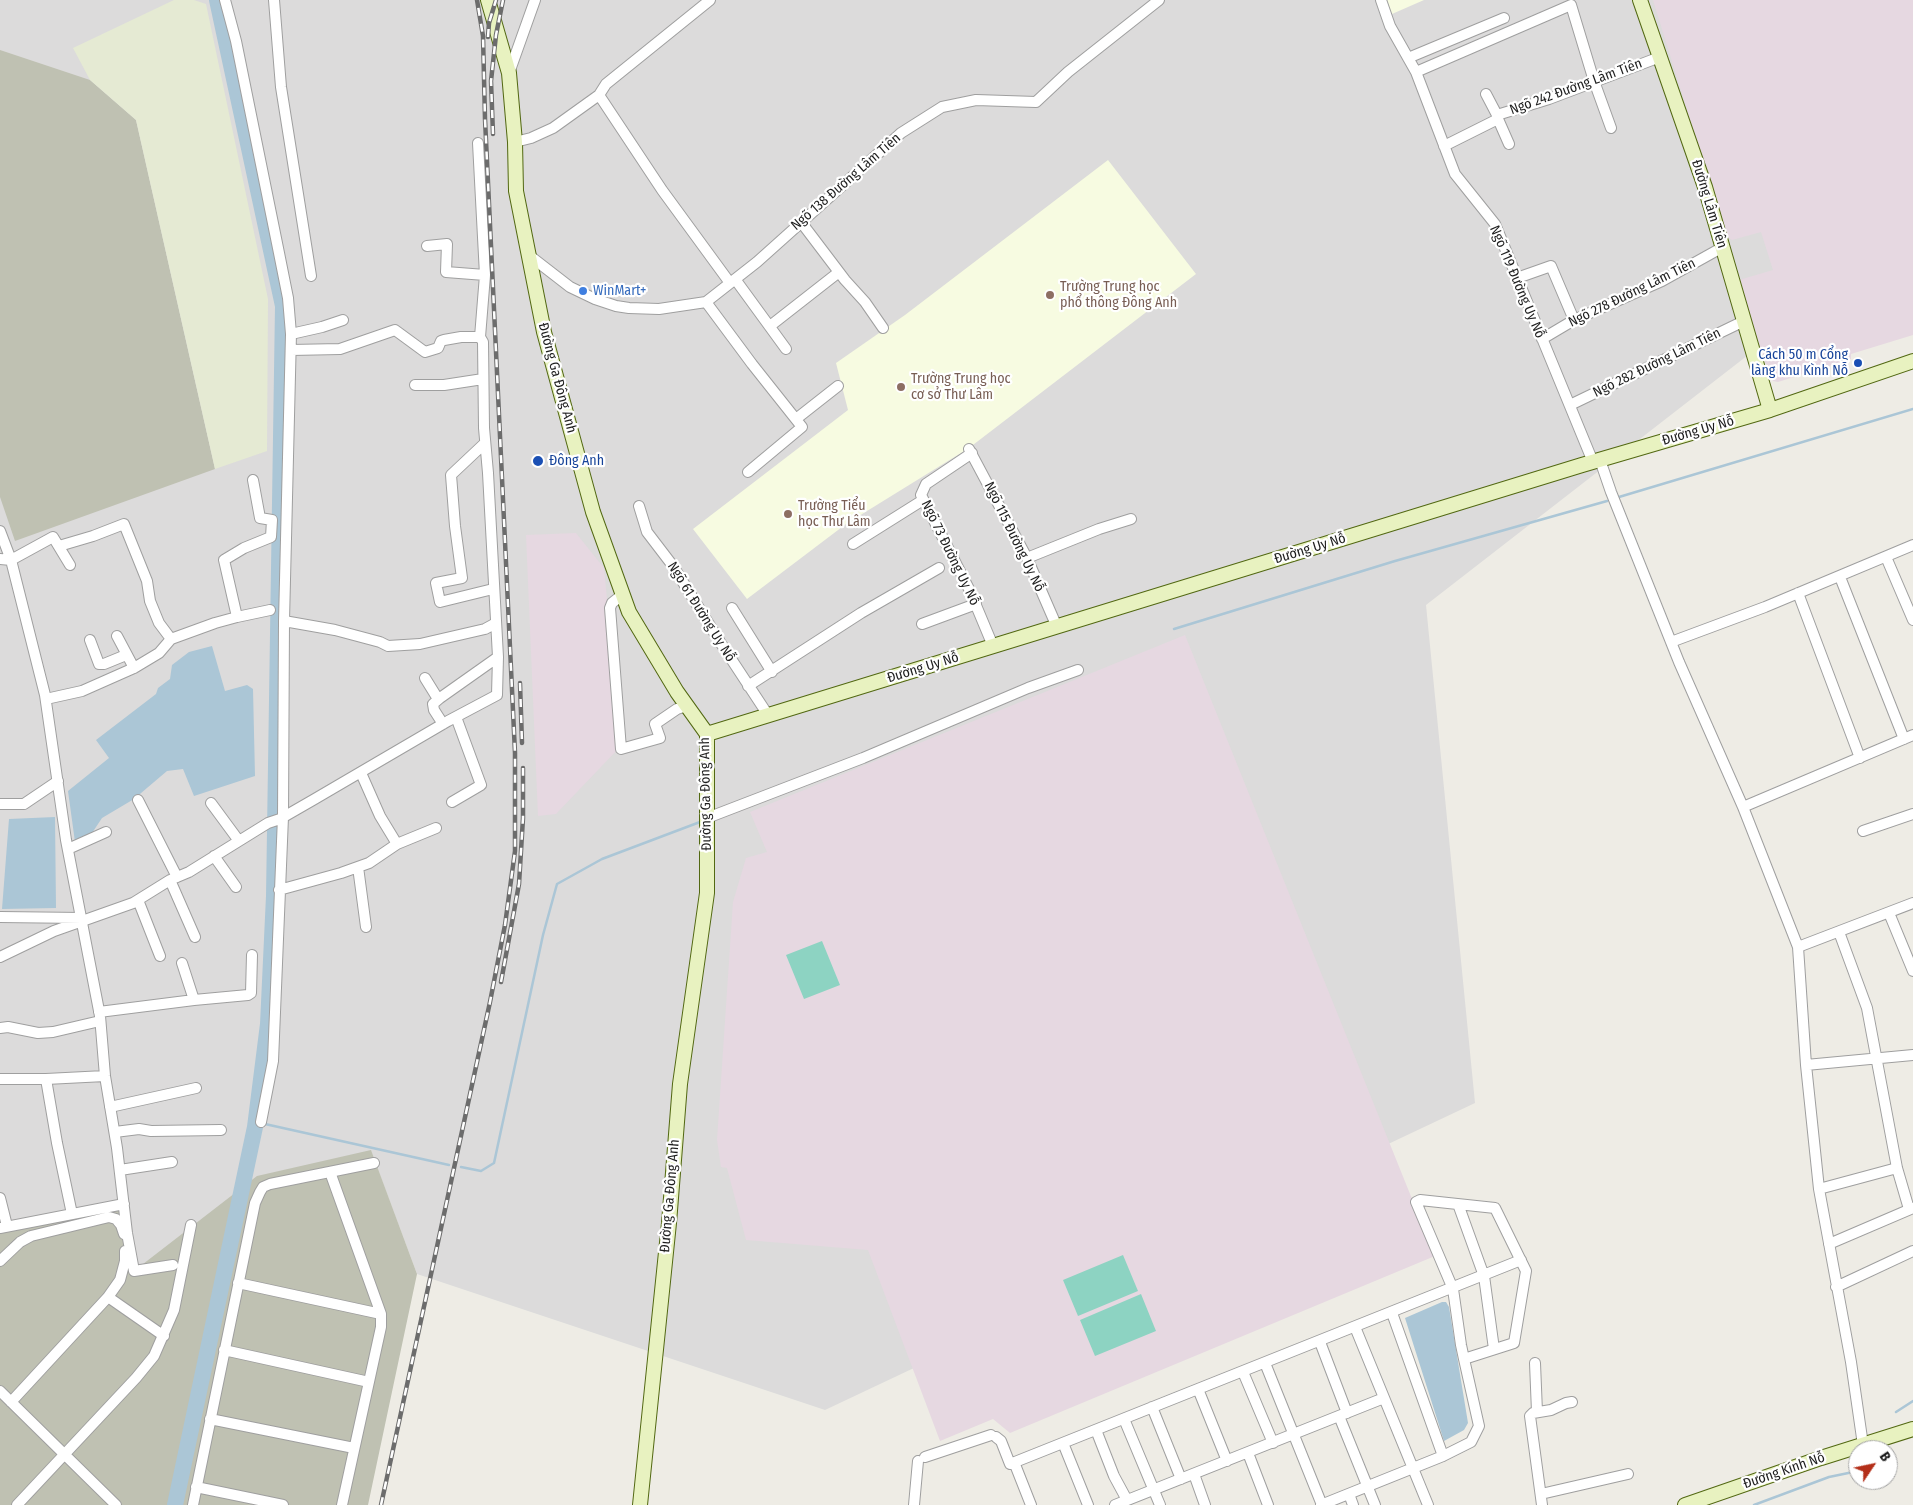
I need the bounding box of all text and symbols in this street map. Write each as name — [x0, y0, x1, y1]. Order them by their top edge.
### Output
street label: Ngõ 242 Đường Lâm Tiên — [1508, 55, 1644, 119]
street label: Ngõ 138 Đường Lâm Tiên — [788, 130, 904, 234]
street label: Đường Lâm Tiên — [1688, 158, 1730, 250]
street label: Ngõ 119 Đường Uy Nỗ — [1486, 223, 1548, 341]
street label: Ngõ 278 Đường Lâm Tiên — [1566, 255, 1698, 331]
place label: Trường Trung học phổ thông Đông Anh — [1060, 279, 1177, 312]
place label: WinMart+ — [593, 283, 647, 299]
marker: WinMart+ — [577, 285, 589, 297]
marker: Trường Trung học phổ thông Đông Anh — [1044, 289, 1056, 301]
street label: Đường Ga Đông Anh — [534, 321, 580, 435]
street label: Ngõ 282 Đường Lâm Tiên — [1590, 325, 1724, 401]
place label: Cách 50 m Cổng làng khu Kình Nỗ — [1751, 347, 1848, 380]
marker: Cách 50 m Cổng làng khu Kình Nỗ — [1852, 357, 1864, 369]
place label: Trường Trung học cơ sở Thư Lâm — [911, 371, 1010, 404]
marker: Trường Trung học cơ sở Thư Lâm — [895, 381, 907, 393]
street label: Đường Uy Nỗ — [1660, 413, 1736, 449]
place label: Đông Anh — [549, 453, 604, 469]
marker: Đông Anh — [531, 454, 545, 468]
street label: Ngõ 115 Đường Uy Nỗ — [980, 479, 1048, 595]
place label: Trường Tiểu học Thư Lâm — [798, 498, 871, 530]
street label: Ngõ 73 Đường Uy Nỗ — [917, 498, 983, 608]
marker: Trường Tiểu học Thư Lâm — [782, 508, 794, 520]
street label: Đường Uy Nỗ — [1272, 530, 1348, 568]
street label: Ngõ 61 Đường Uy Nỗ — [663, 559, 739, 665]
street label: Đường Uy Nỗ — [885, 649, 961, 687]
street label: Đường Ga Đông Anh — [697, 737, 715, 851]
street label: Đường Ga Đông Anh — [657, 1139, 683, 1253]
north arrow — [1848, 1440, 1898, 1490]
street label: Đường Kính Nỗ — [1741, 1449, 1827, 1493]
text: B — [1876, 1449, 1894, 1465]

